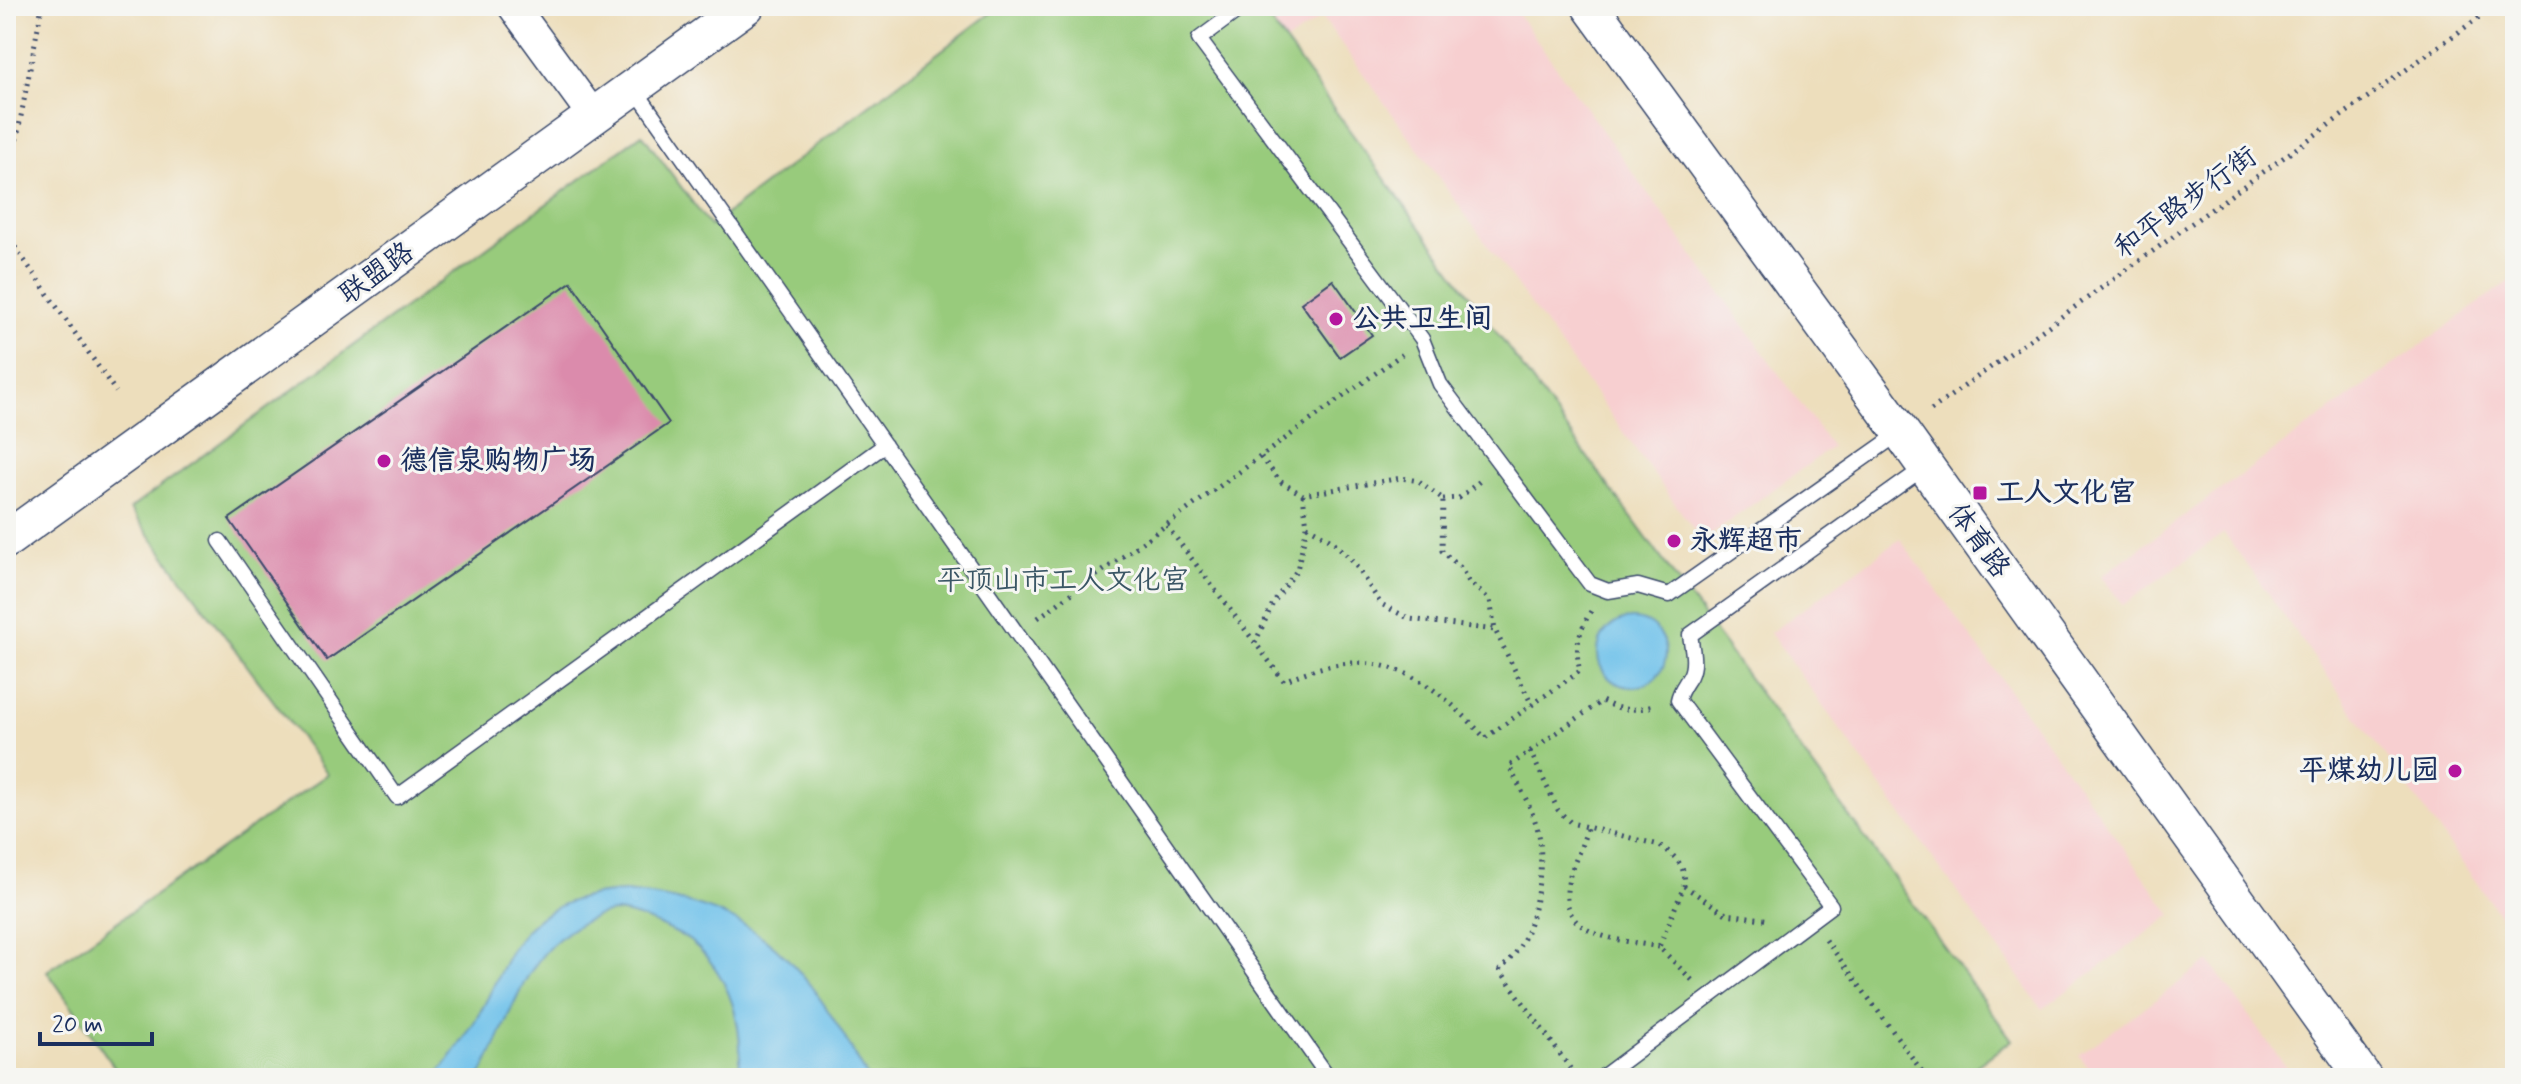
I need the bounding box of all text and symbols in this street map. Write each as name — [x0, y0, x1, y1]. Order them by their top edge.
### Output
street label: 和平路步行街 — [2107, 139, 2265, 267]
street label: 联盟路 — [332, 234, 422, 314]
place label: 公共卫生间 — [1352, 301, 1492, 338]
marker: 公共卫生间 — [1327, 310, 1345, 328]
place label: 德信泉购物广场 — [400, 443, 596, 480]
marker: 德信泉购物广场 — [375, 452, 393, 470]
place label: 工人文化宫 — [1996, 475, 2136, 512]
marker: 工人文化宫 — [1971, 484, 1989, 502]
street label: 体育路 — [1938, 496, 2018, 586]
place label: 永辉超市 — [1690, 523, 1802, 560]
marker: 永辉超市 — [1665, 532, 1683, 550]
park label: 平顶山市工人文化宫 — [937, 563, 1189, 600]
place label: 平煤幼儿园 — [2299, 753, 2439, 790]
marker: 平煤幼儿园 — [2446, 762, 2464, 780]
scale bar — [40, 996, 152, 1046]
text: 20 m — [52, 1010, 103, 1041]

